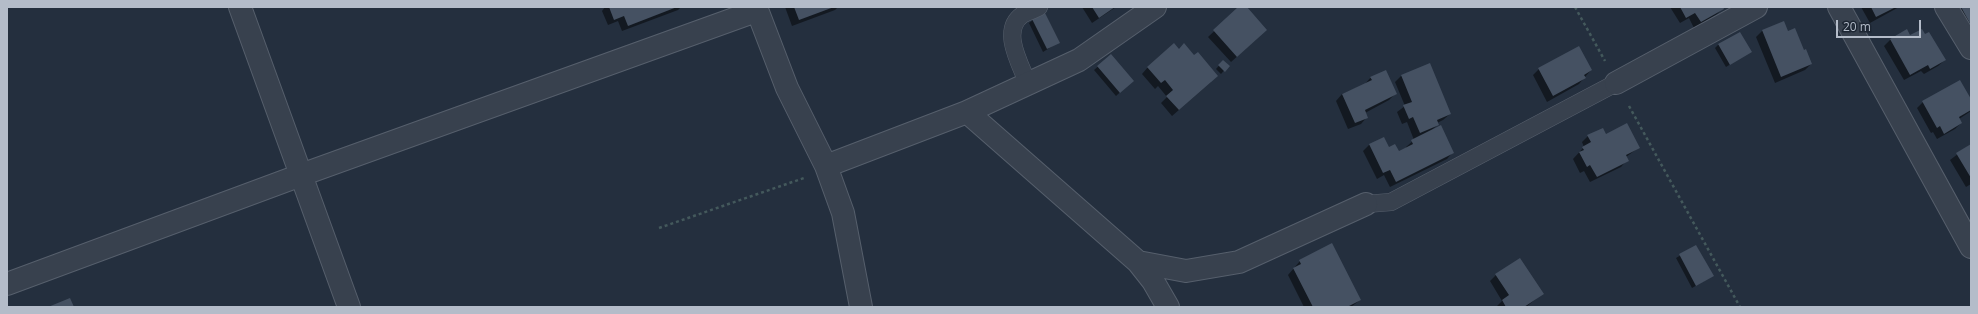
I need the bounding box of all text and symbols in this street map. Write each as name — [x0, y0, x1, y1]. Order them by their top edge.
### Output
scale bar — [1838, 12, 1923, 38]
text: 20 m — [1843, 18, 1871, 35]

